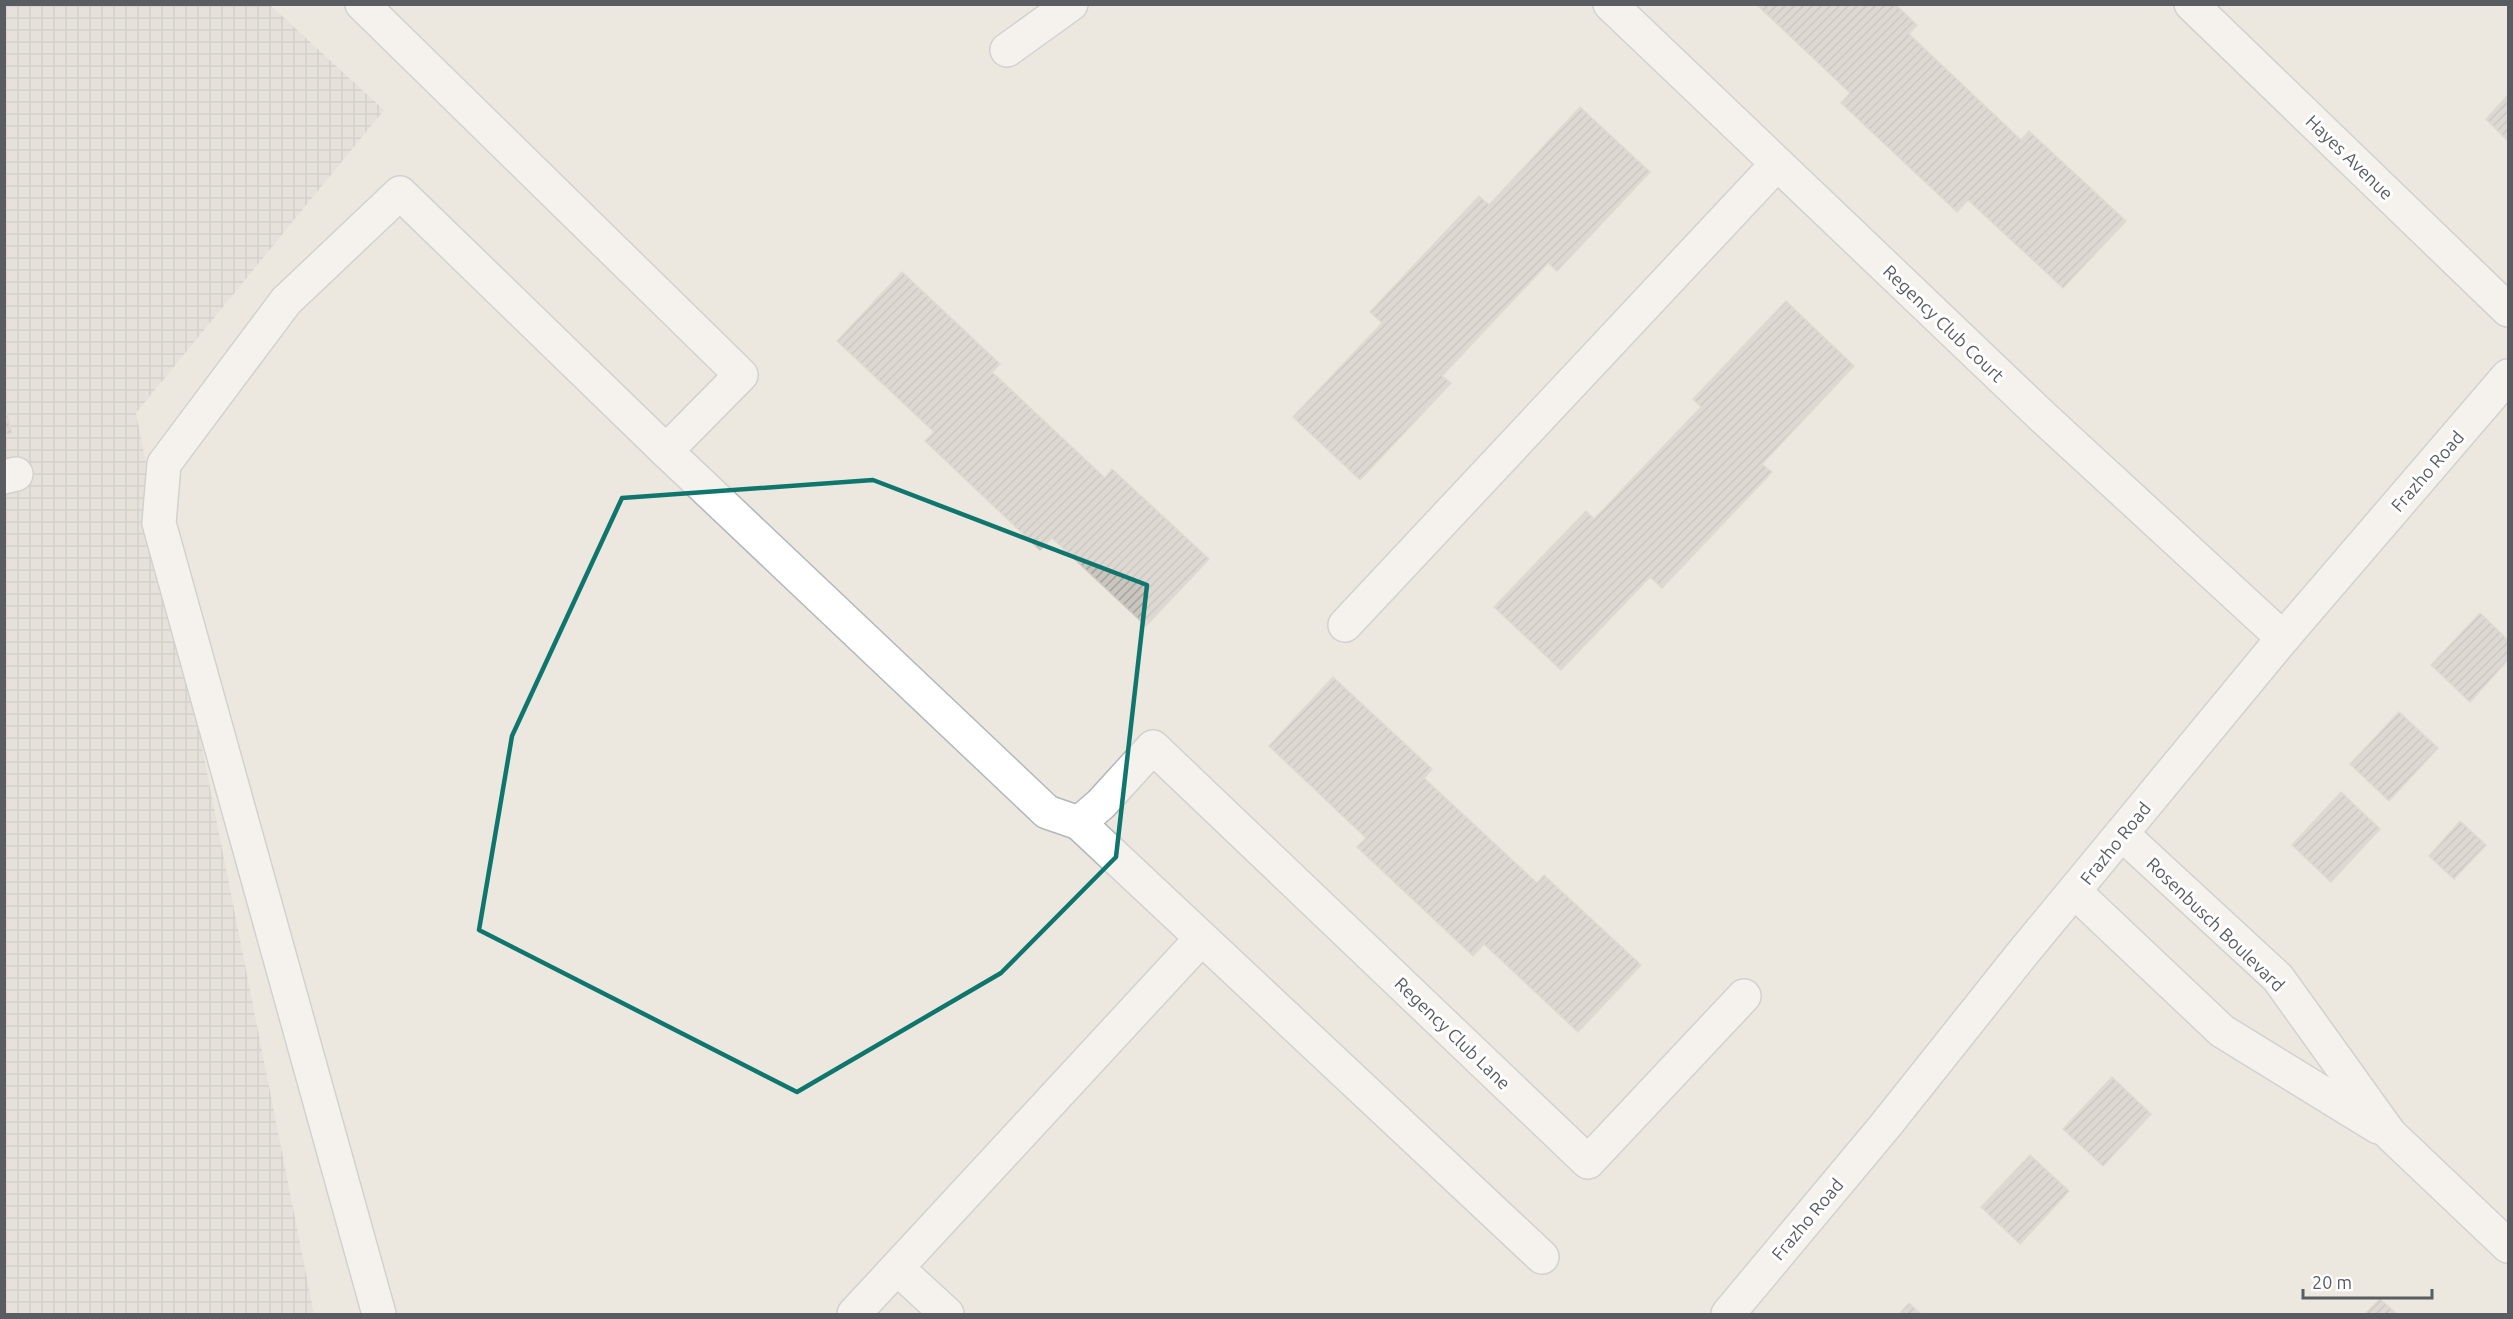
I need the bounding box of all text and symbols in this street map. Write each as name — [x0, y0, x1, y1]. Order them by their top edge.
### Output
street label: Hayes Avenue — [2302, 111, 2398, 203]
street label: Regency Club Court — [1880, 260, 2008, 386]
street label: Frazho Road — [2387, 427, 2467, 515]
street label: Frazho Road — [2076, 798, 2154, 888]
street label: Rosenbusch Boulevard — [2143, 853, 2289, 995]
street label: Regency Club Lane — [1391, 973, 1515, 1093]
street label: Frazho Road — [1767, 1174, 1847, 1264]
scale bar — [2303, 1262, 2432, 1300]
text: 20 m — [2312, 1272, 2352, 1292]

